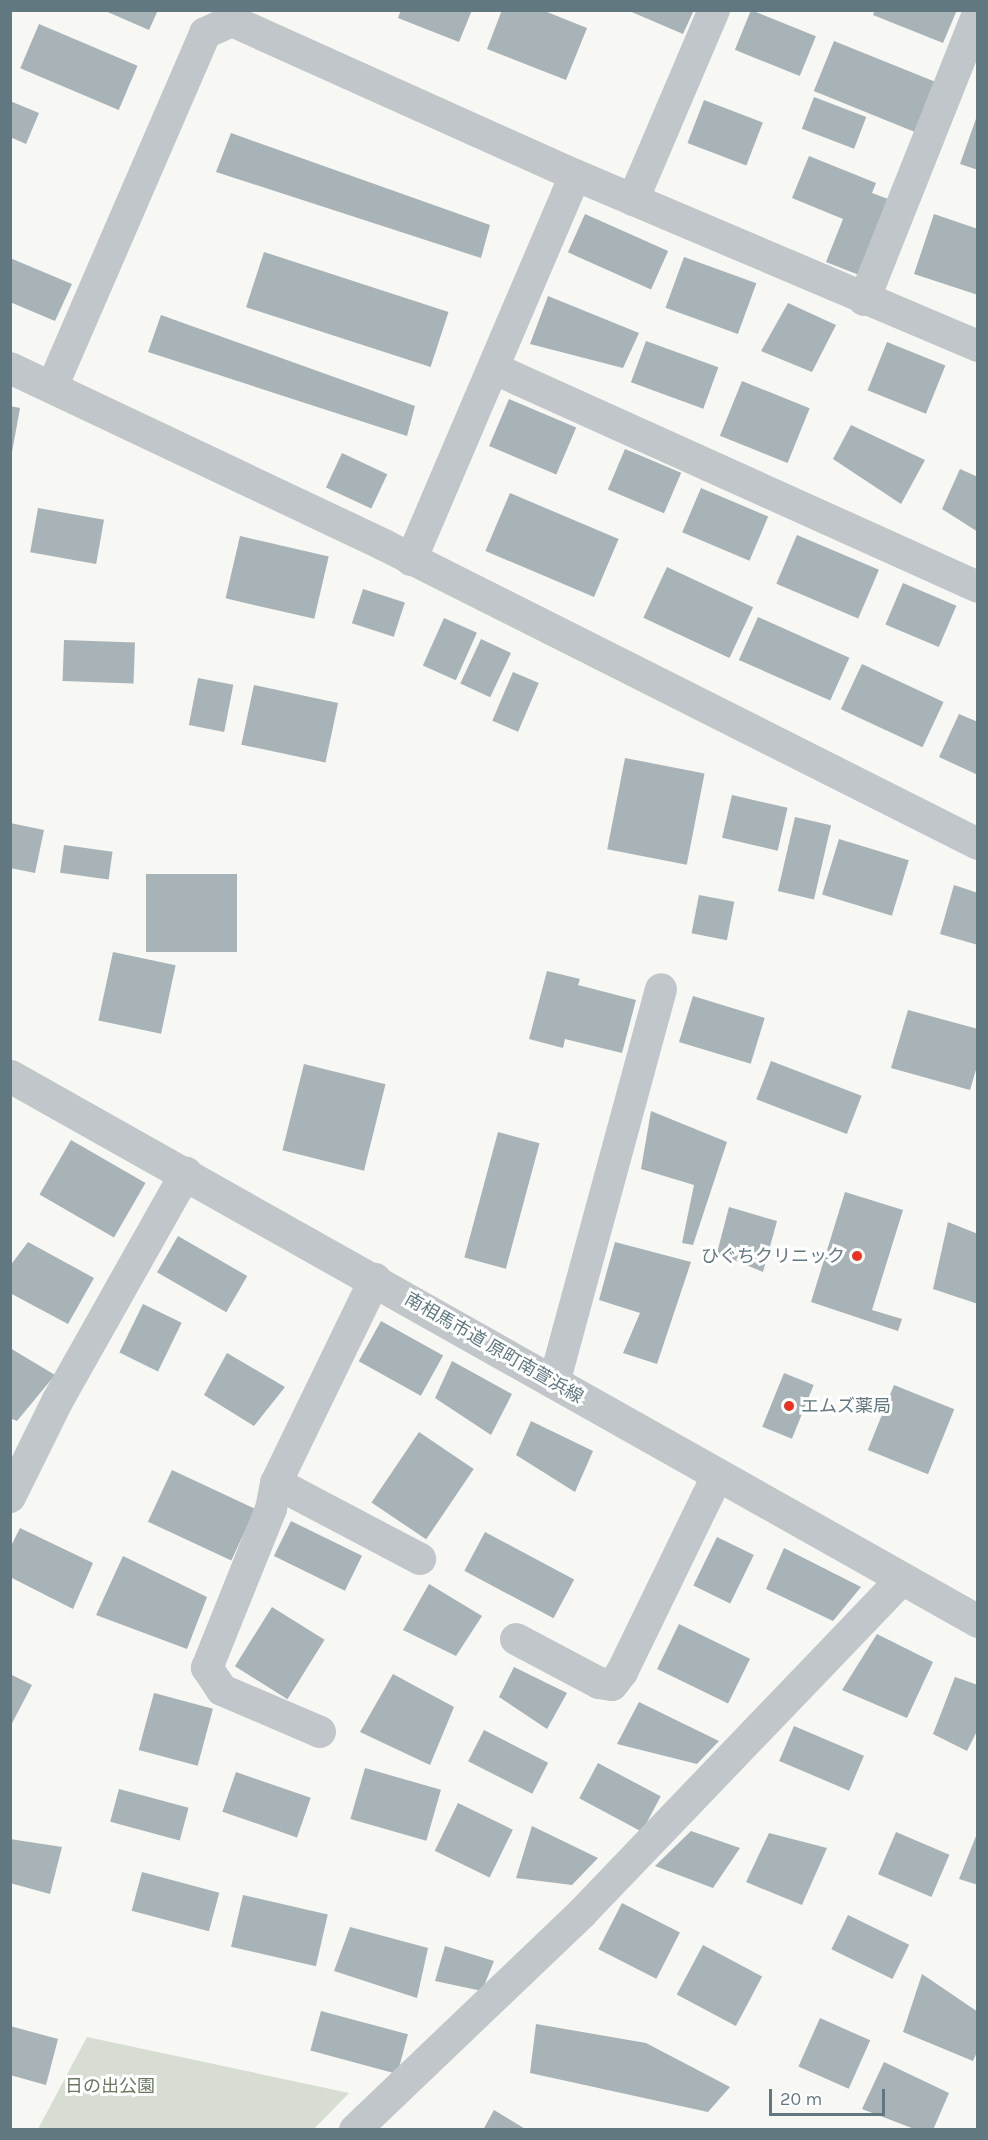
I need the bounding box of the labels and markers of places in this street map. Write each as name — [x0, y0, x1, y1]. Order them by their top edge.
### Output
place label: ひぐちクリニック — [701, 1245, 845, 1267]
marker: ひぐちクリニック — [850, 1249, 864, 1263]
place label: エムズ薬局 — [801, 1395, 891, 1417]
marker: エムズ薬局 — [782, 1399, 796, 1413]

